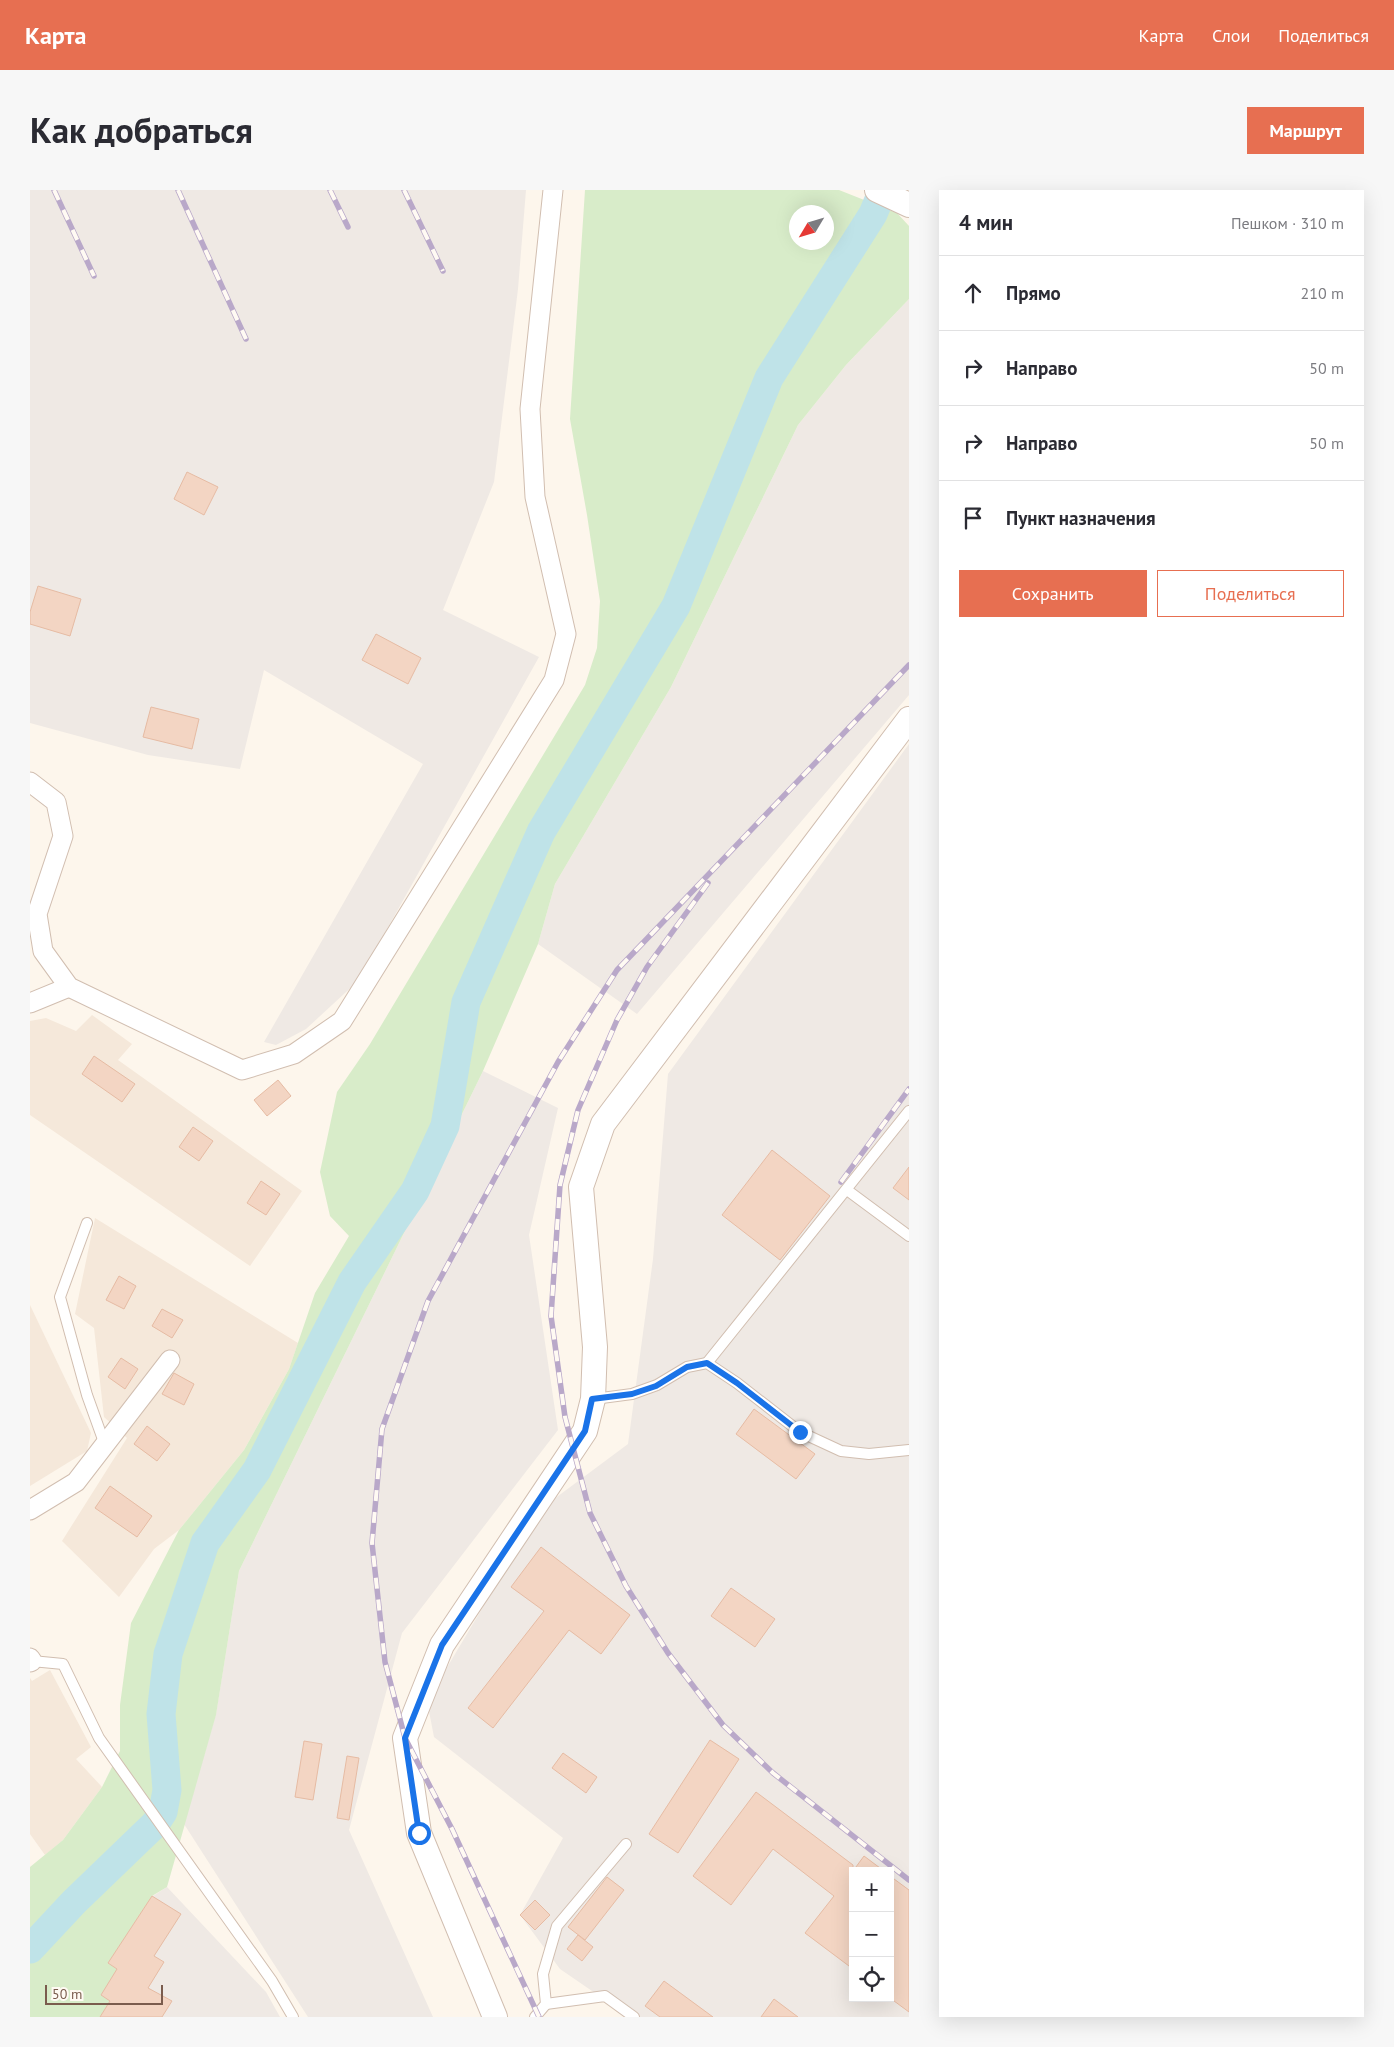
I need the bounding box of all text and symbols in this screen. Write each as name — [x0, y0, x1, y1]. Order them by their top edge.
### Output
text: Карта — [25, 20, 87, 51]
text: Карта — [1139, 24, 1184, 47]
text: Слои — [1212, 24, 1250, 47]
text: Поделиться — [1278, 24, 1369, 47]
text: Как добраться — [30, 107, 253, 153]
button: Маршрут — [1247, 107, 1364, 154]
north arrow — [789, 205, 834, 250]
text: 4 мин — [959, 209, 1013, 236]
text: Пешком · 310 m — [1231, 213, 1344, 233]
icon: ahead — [959, 279, 987, 307]
text: Прямо — [1006, 281, 1061, 305]
text: 210 m — [1301, 283, 1344, 303]
icon: right — [959, 354, 987, 382]
text: Направо — [1006, 356, 1077, 380]
text: 50 m — [1309, 358, 1344, 378]
icon: right — [959, 429, 987, 457]
text: Направо — [1006, 431, 1077, 455]
text: 50 m — [1309, 433, 1344, 453]
icon: arrive — [959, 504, 987, 532]
text: Пункт назначения — [1006, 506, 1156, 530]
button: Сохранить — [959, 570, 1147, 617]
button: Поделиться — [1157, 570, 1344, 617]
route end — [789, 1421, 812, 1444]
route start — [408, 1822, 431, 1845]
map controls — [849, 1867, 894, 2002]
button: + — [849, 1867, 894, 1912]
button: − — [849, 1912, 894, 1957]
button: locate — [849, 1957, 894, 2002]
scale bar — [45, 1982, 162, 2005]
text: 50 m — [52, 1985, 82, 2003]

